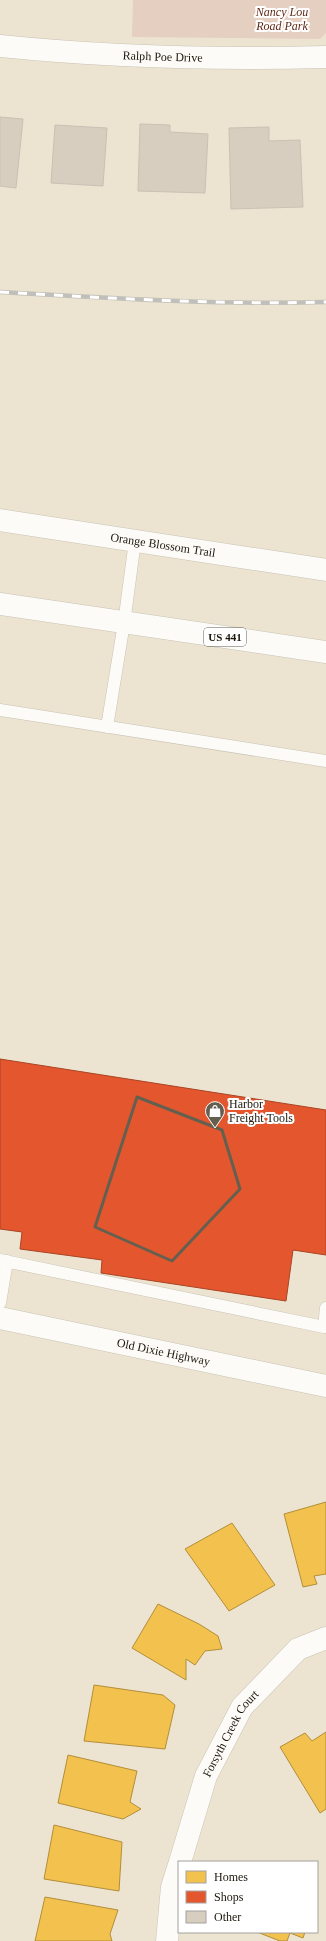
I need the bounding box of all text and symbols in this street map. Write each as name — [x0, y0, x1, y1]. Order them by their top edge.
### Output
park label: Nancy Lou Road Park — [255, 5, 309, 33]
street label: Ralph Poe Drive — [122, 48, 203, 65]
street label: Orange Blossom Trail — [110, 530, 217, 560]
road number: US 441 — [204, 628, 246, 646]
place label: Harbor Freight Tools — [229, 1097, 293, 1125]
shop icon: Harbor Freight Tools — [204, 1100, 226, 1128]
street label: Old Dixie Highway — [116, 1336, 211, 1369]
street label: Forsyth Creek Court — [200, 1687, 262, 1779]
legend — [178, 1861, 318, 1933]
text: Homes — [214, 1870, 248, 1884]
text: Shops — [214, 1890, 244, 1904]
text: Other — [214, 1910, 241, 1924]

